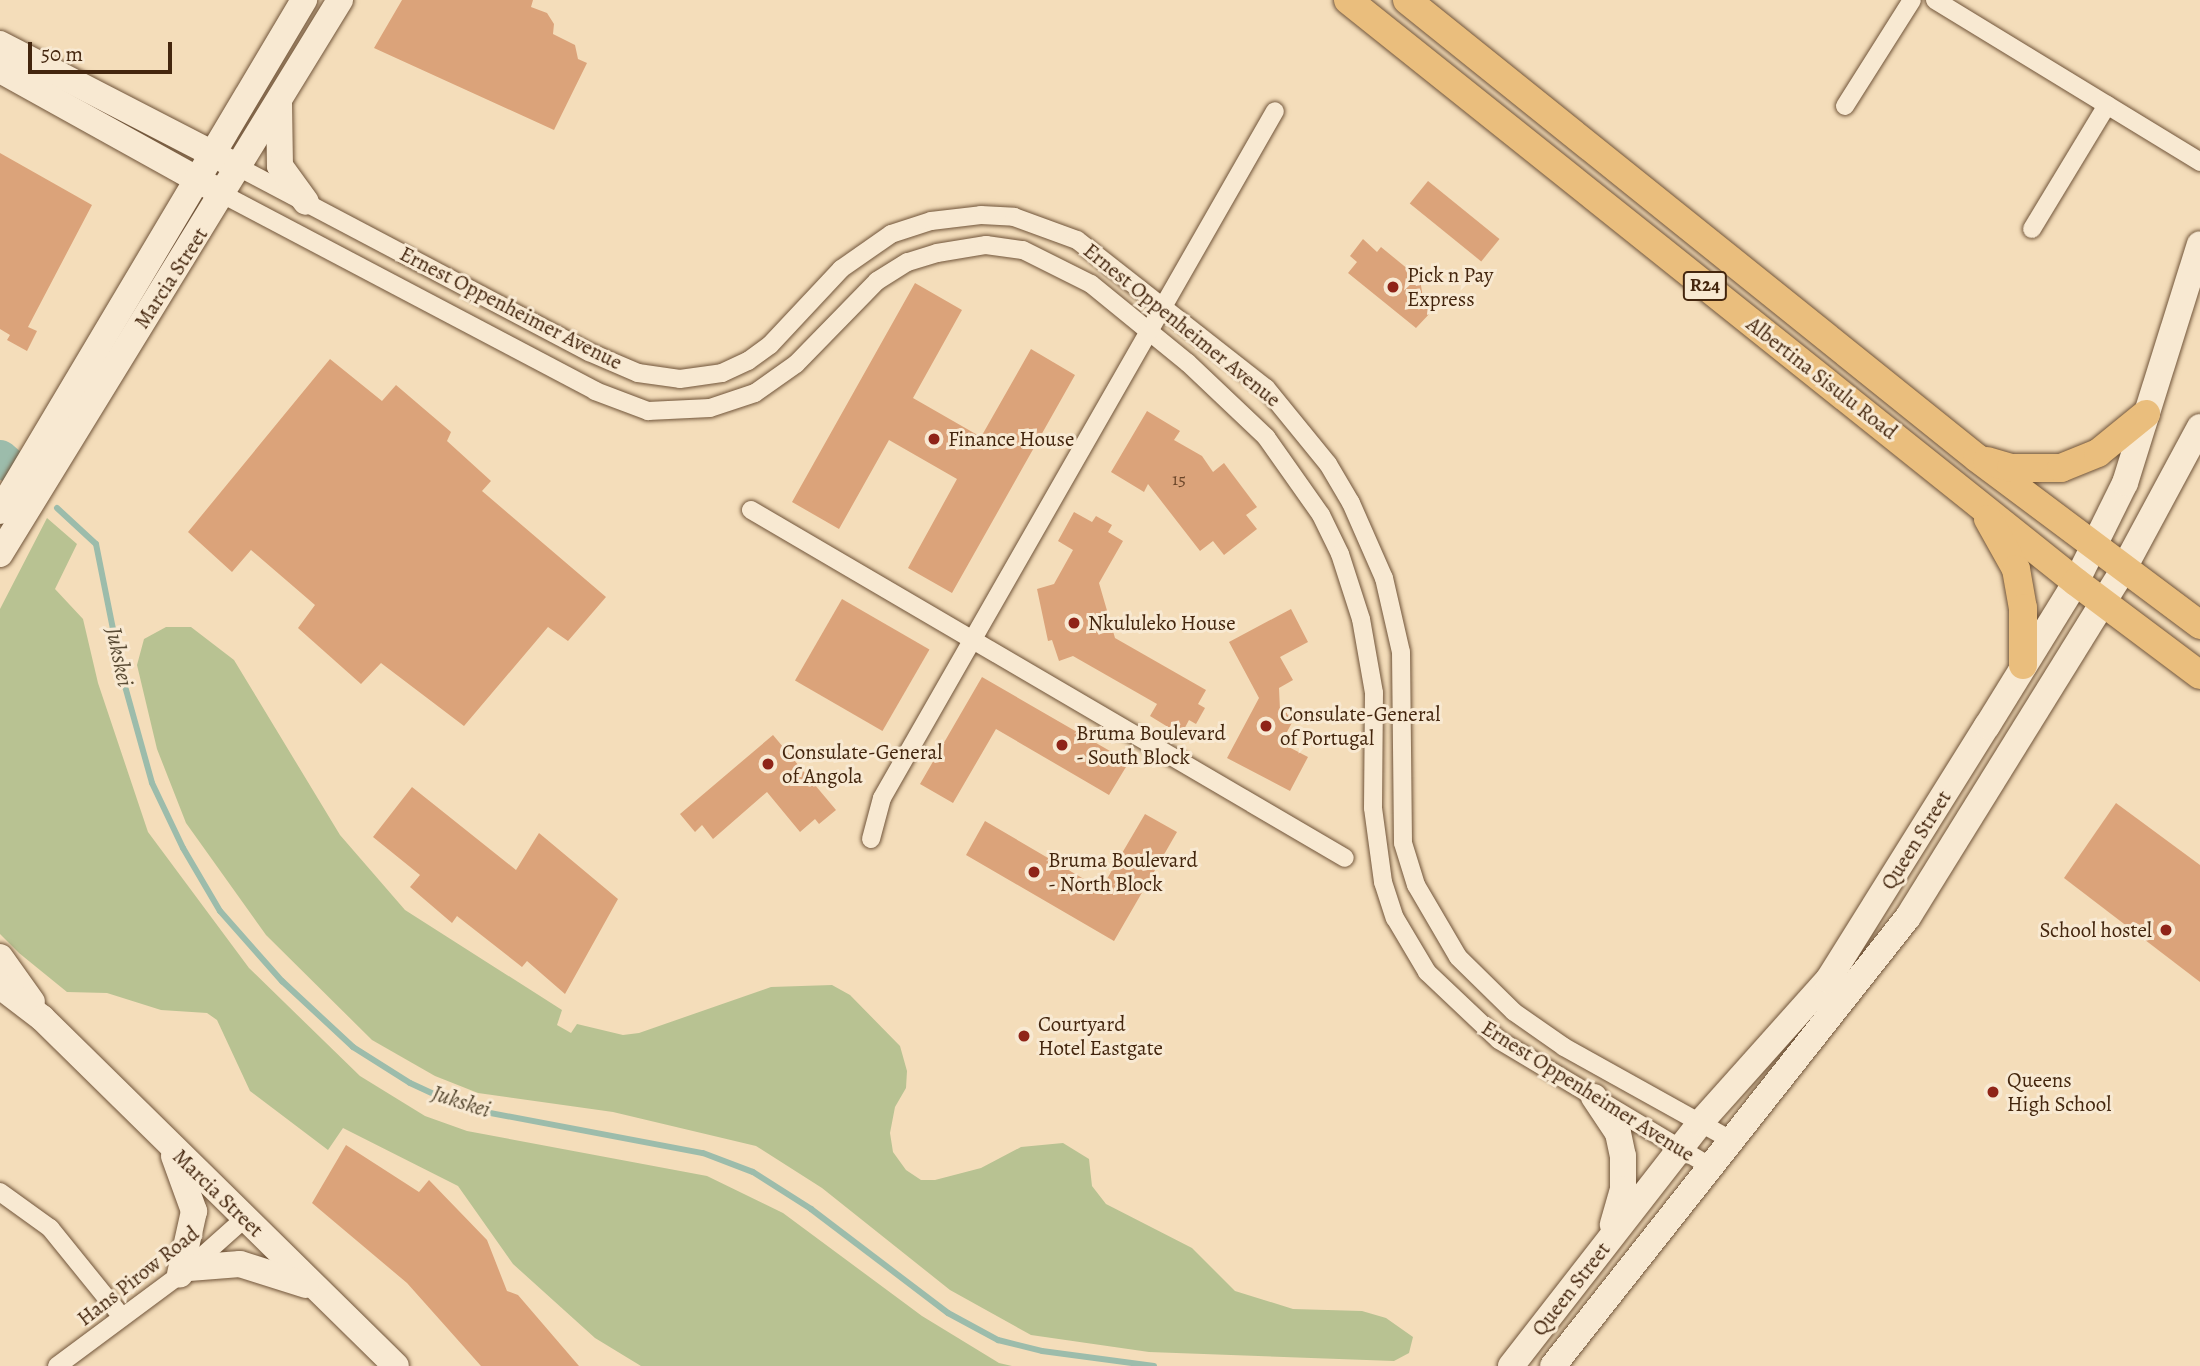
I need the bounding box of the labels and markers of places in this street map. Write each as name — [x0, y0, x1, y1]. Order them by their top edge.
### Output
place label: Pick n Pay Express — [1407, 262, 1493, 312]
marker: Pick n Pay Express — [1385, 279, 1401, 295]
place label: Finance House — [948, 426, 1074, 452]
marker: Finance House — [926, 431, 942, 447]
place label: Nkululeko House — [1088, 610, 1236, 636]
marker: Nkululeko House — [1066, 615, 1082, 631]
place label: Consulate-General of Portugal — [1280, 701, 1440, 751]
marker: Consulate-General of Portugal — [1258, 718, 1274, 734]
place label: Bruma Boulevard - South Block — [1076, 720, 1226, 770]
marker: Bruma Boulevard - South Block — [1054, 737, 1070, 753]
place label: Consulate-General of Angola — [782, 739, 942, 789]
marker: Consulate-General of Angola — [760, 756, 776, 772]
place label: Bruma Boulevard - North Block — [1048, 847, 1198, 897]
marker: Bruma Boulevard - North Block — [1026, 864, 1042, 880]
place label: School hostel — [2039, 917, 2152, 943]
marker: School hostel — [2158, 922, 2174, 938]
place label: Courtyard Hotel Eastgate — [1038, 1011, 1163, 1061]
marker: Courtyard Hotel Eastgate — [1016, 1028, 1032, 1044]
place label: Queens High School — [2007, 1067, 2111, 1117]
marker: Queens High School — [1985, 1084, 2001, 1100]

